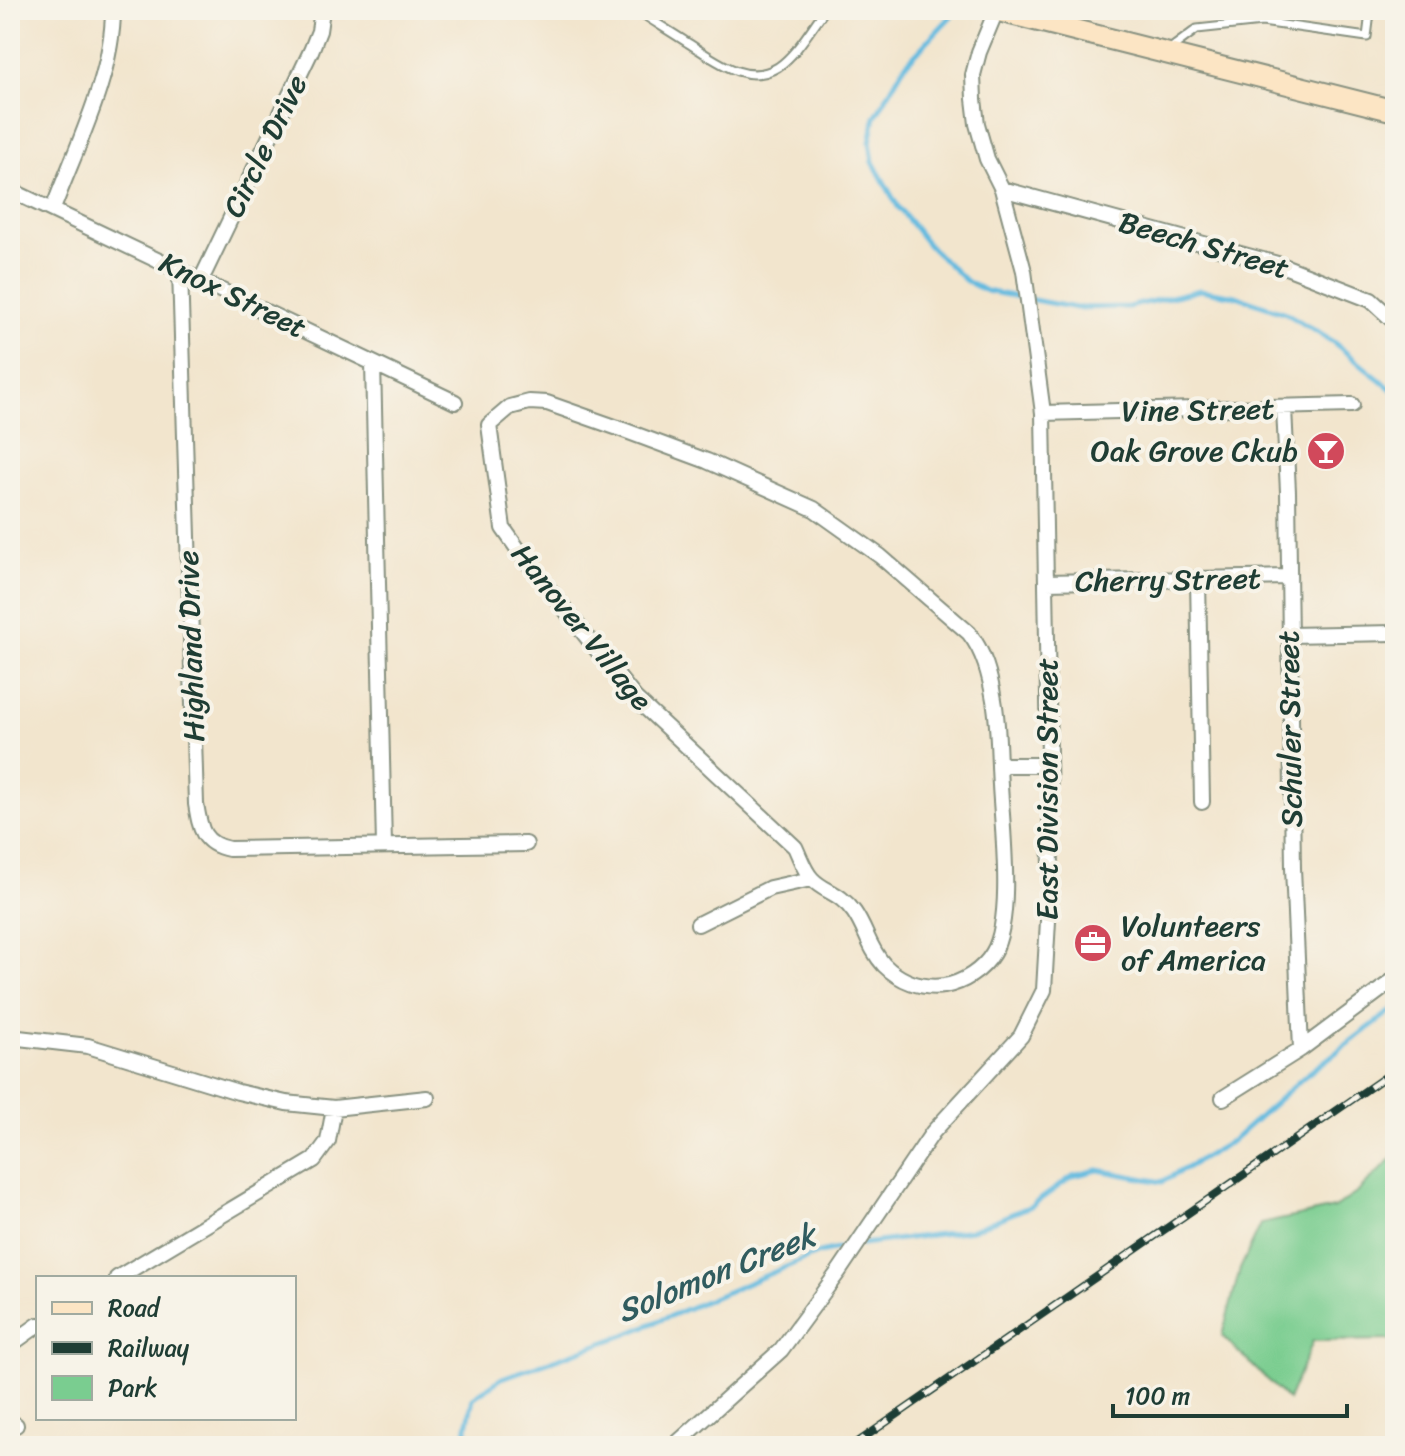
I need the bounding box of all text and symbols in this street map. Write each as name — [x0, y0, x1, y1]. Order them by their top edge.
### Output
street label: Circle Drive — [207, 65, 323, 227]
street label: Beech Street — [1112, 195, 1296, 295]
street label: Knox Street — [150, 236, 316, 354]
street label: Vine Street — [1121, 382, 1275, 438]
place label: Oak Grove Ckub — [1091, 424, 1298, 478]
bar icon: Oak Grove Ckub — [1305, 430, 1347, 472]
street label: Hanover Village — [497, 531, 667, 723]
street label: Highland Drive — [161, 549, 221, 743]
street label: Cherry Street — [1075, 551, 1261, 609]
street label: Schuler Street — [1261, 630, 1319, 828]
street label: East Division Street — [1020, 658, 1074, 920]
place label: Volunteers of America — [1121, 899, 1266, 987]
office icon: Volunteers of America — [1072, 922, 1114, 964]
water label: Solomon Creek — [608, 1206, 828, 1339]
legend — [36, 1276, 296, 1420]
text: Road — [108, 1287, 162, 1329]
text: Railway — [108, 1327, 190, 1369]
text: Park — [108, 1367, 157, 1409]
scale bar — [1113, 1368, 1347, 1418]
text: 100 m — [1125, 1375, 1190, 1417]

